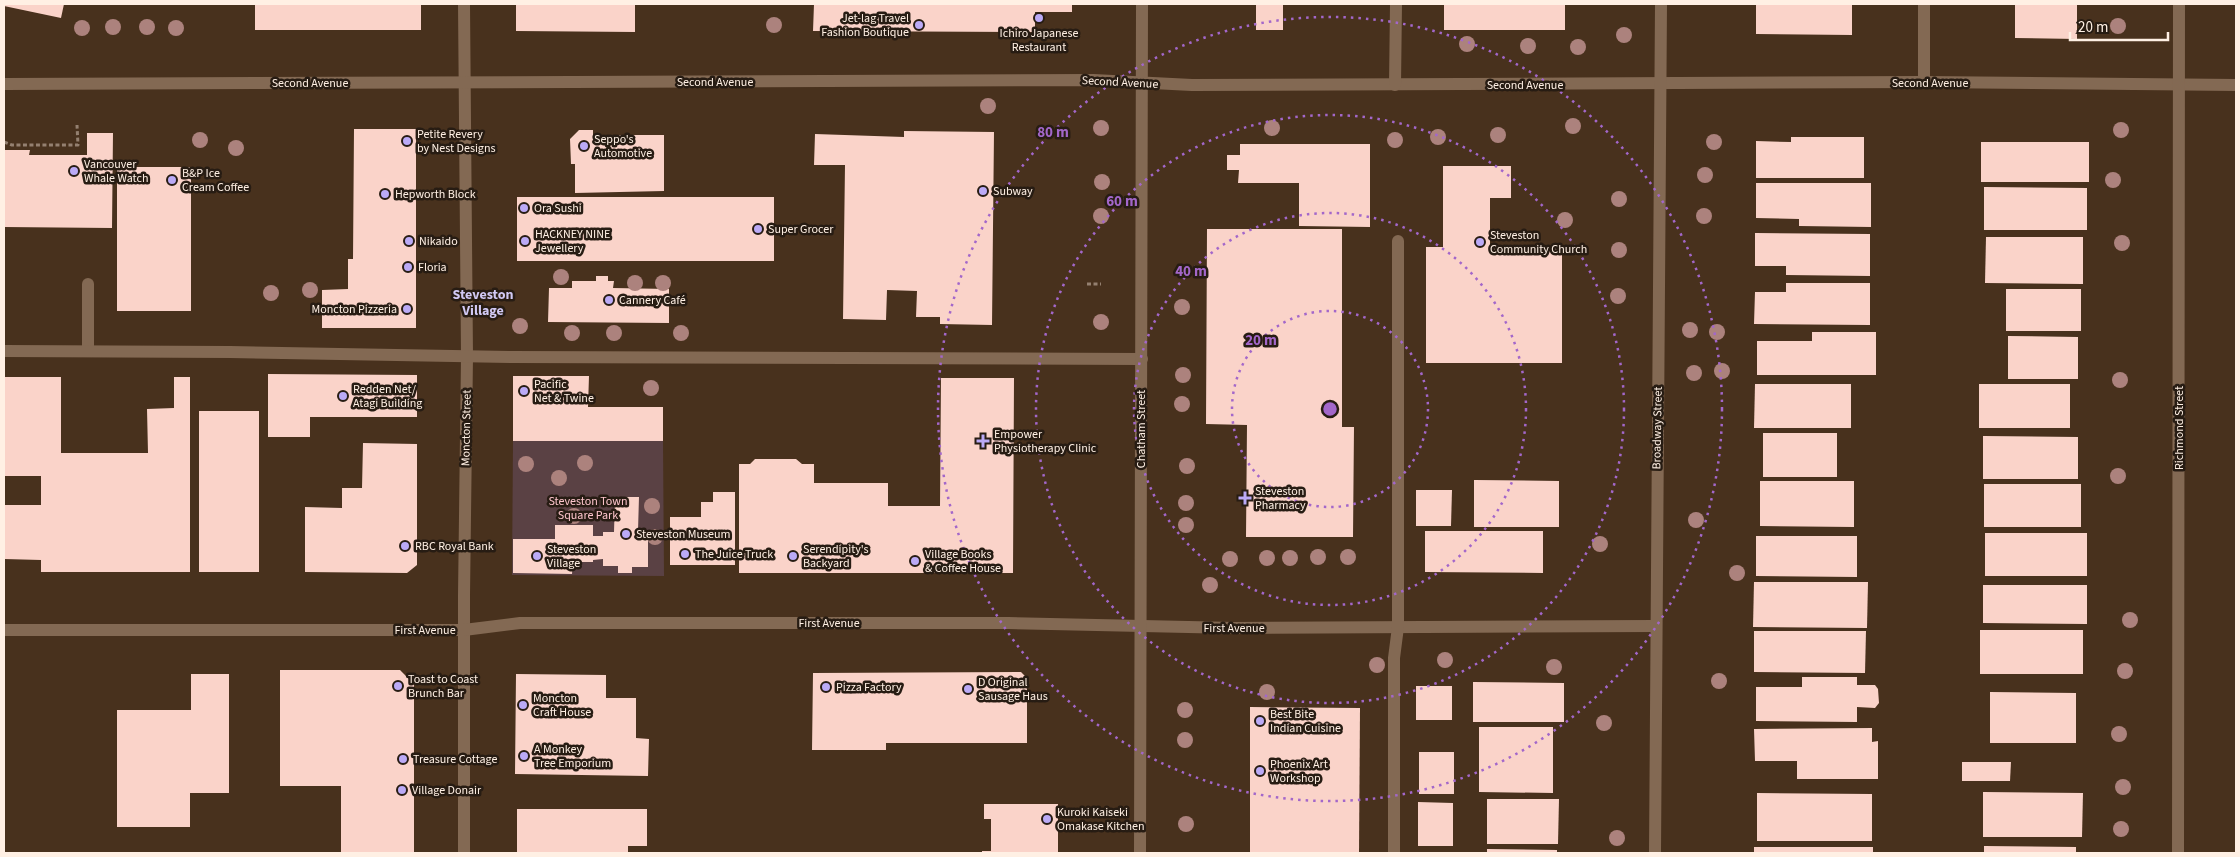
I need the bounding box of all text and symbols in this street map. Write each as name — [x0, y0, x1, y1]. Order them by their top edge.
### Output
place label: Jet-lag Travel Fashion Boutique — [821, 10, 909, 41]
scale bar — [2070, 10, 2168, 42]
marker: Ichiro Japanese Restaurant — [1033, 12, 1045, 24]
text: 20 m — [2078, 17, 2108, 38]
marker: Jet-lag Travel Fashion Boutique — [913, 19, 925, 31]
place label: Ichiro Japanese Restaurant — [1000, 25, 1078, 56]
street label: Second Avenue — [1081, 72, 1159, 93]
street label: Second Avenue — [677, 74, 753, 91]
street label: Second Avenue — [272, 75, 348, 92]
street label: Second Avenue — [1892, 75, 1968, 92]
street label: Second Avenue — [1487, 77, 1563, 94]
text: 80 m — [1037, 122, 1069, 143]
place label: Petite Revery by Nest Designs — [417, 126, 496, 157]
place label: Seppo's Automotive — [594, 131, 652, 162]
marker: Petite Revery by Nest Designs — [401, 135, 413, 147]
marker: Seppo's Automotive — [578, 140, 590, 152]
place label: Vancouver Whale Watch — [84, 156, 148, 187]
marker: Vancouver Whale Watch — [68, 165, 80, 177]
place label: B&P Ice Cream Coffee — [182, 165, 249, 196]
marker: B&P Ice Cream Coffee — [166, 174, 178, 186]
place label: Subway — [993, 183, 1033, 200]
marker: Subway — [977, 185, 989, 197]
place label: Hepworth Block — [395, 186, 476, 203]
marker: Hepworth Block — [379, 188, 391, 200]
text: 60 m — [1106, 191, 1138, 212]
place label: Ora Sushi — [534, 200, 582, 217]
marker: Ora Sushi — [518, 202, 530, 214]
place label: Super Grocer — [768, 221, 834, 238]
marker: Super Grocer — [752, 223, 764, 235]
place label: HACKNEY NINE Jewellery — [535, 226, 610, 257]
place label: Steveston Community Church — [1490, 227, 1587, 258]
place label: Nikaido — [419, 233, 458, 250]
marker: Nikaido — [403, 235, 415, 247]
marker: HACKNEY NINE Jewellery — [519, 235, 531, 247]
marker: Steveston Community Church — [1474, 236, 1486, 248]
place label: Floria — [418, 259, 447, 276]
marker: Floria — [402, 261, 414, 273]
text: 40 m — [1175, 261, 1207, 282]
district label: Steveston Village — [453, 285, 513, 321]
place label: Cannery Café — [619, 292, 686, 309]
marker: Cannery Café — [603, 294, 615, 306]
place label: Moncton Pizzeria — [312, 301, 397, 318]
marker: Moncton Pizzeria — [401, 303, 413, 315]
text: 20 m — [1245, 330, 1277, 351]
place label: Pacific Net & Twine — [534, 376, 594, 407]
place label: Redden Net/ Atagi Building — [353, 381, 422, 412]
marker: Pacific Net & Twine — [518, 385, 530, 397]
street label: Broadway Street — [1648, 386, 1667, 470]
street label: Richmond Street — [2171, 386, 2188, 470]
marker: Redden Net/ Atagi Building — [337, 390, 349, 402]
street label: Moncton Street — [457, 390, 476, 466]
street label: Chatham Street — [1133, 390, 1150, 468]
centre of rings — [1321, 400, 1339, 418]
place label: Empower Physiotherapy Clinic — [994, 426, 1097, 457]
marker: Empower Physiotherapy Clinic — [976, 434, 990, 448]
place label: Steveston Pharmacy — [1255, 483, 1306, 514]
marker: Steveston Pharmacy — [1239, 492, 1251, 504]
park label: Steveston Town Square Park — [549, 493, 627, 524]
place label: Steveston Museum — [636, 526, 730, 543]
marker: Steveston Museum — [620, 528, 632, 540]
place label: RBC Royal Bank — [415, 538, 494, 555]
marker: RBC Royal Bank — [399, 540, 411, 552]
place label: Steveston Village — [547, 541, 596, 572]
place label: Serendipity's Backyard — [803, 541, 869, 572]
place label: The Juice Truck — [695, 546, 773, 563]
place label: Village Books & Coffee House — [925, 546, 1001, 577]
marker: The Juice Truck — [679, 548, 691, 560]
marker: Steveston Village — [531, 550, 543, 562]
marker: Serendipity's Backyard — [787, 550, 799, 562]
marker: Village Books & Coffee House — [909, 555, 921, 567]
street label: First Avenue — [798, 615, 860, 632]
street label: First Avenue — [1203, 620, 1265, 637]
street label: First Avenue — [394, 622, 456, 639]
place label: Toast to Coast Brunch Bar — [408, 671, 478, 702]
place label: D Original Sausage Haus — [978, 674, 1048, 705]
place label: Pizza Factory — [836, 679, 902, 696]
marker: Toast to Coast Brunch Bar — [392, 680, 404, 692]
marker: Pizza Factory — [820, 681, 832, 693]
marker: D Original Sausage Haus — [962, 683, 974, 695]
place label: Moncton Craft House — [533, 690, 591, 721]
marker: Moncton Craft House — [517, 699, 529, 711]
place label: Best Bite Indian Cuisine — [1270, 706, 1341, 737]
marker: Best Bite Indian Cuisine — [1254, 715, 1266, 727]
place label: A Monkey Tree Emporium — [534, 741, 611, 772]
marker: A Monkey Tree Emporium — [518, 750, 530, 762]
place label: Treasure Cottage — [413, 751, 497, 768]
marker: Treasure Cottage — [397, 753, 409, 765]
place label: Phoenix Art Workshop — [1270, 756, 1328, 787]
marker: Phoenix Art Workshop — [1254, 765, 1266, 777]
place label: Village Donair — [412, 782, 482, 799]
marker: Village Donair — [396, 784, 408, 796]
place label: Kuroki Kaiseki Omakase Kitchen — [1057, 804, 1145, 835]
marker: Kuroki Kaiseki Omakase Kitchen — [1041, 813, 1053, 825]

